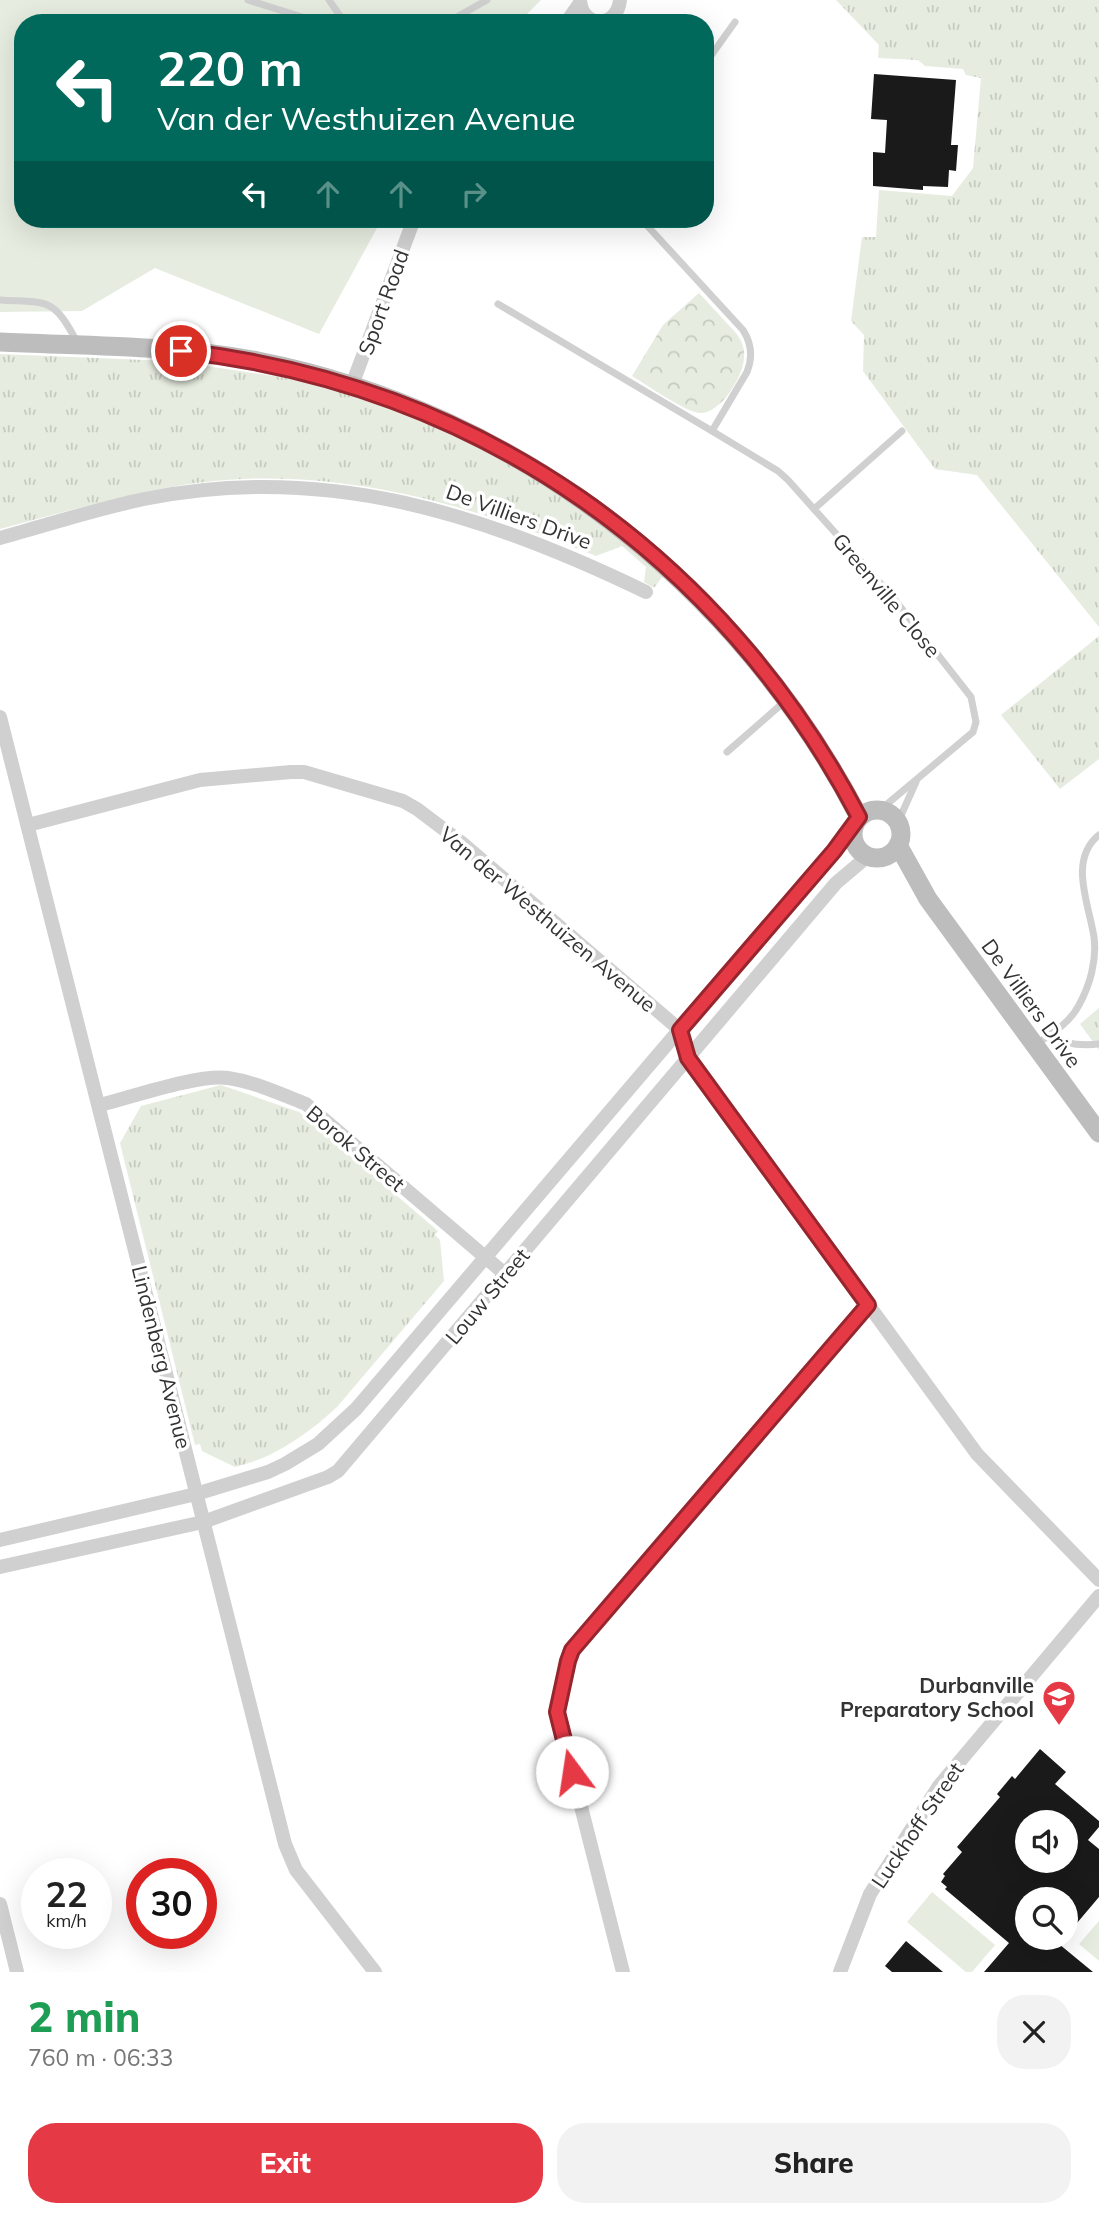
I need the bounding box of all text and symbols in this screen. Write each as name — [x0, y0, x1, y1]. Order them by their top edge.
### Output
text: 220 m — [157, 37, 303, 98]
icon: left — [42, 42, 133, 133]
text: Van der Westhuizen Avenue — [157, 98, 576, 138]
icon: left — [236, 175, 274, 213]
icon: ahead — [309, 175, 347, 213]
icon: ahead — [382, 175, 420, 213]
icon: right — [455, 175, 493, 213]
street label: Sport Road — [352, 246, 414, 358]
pin — [151, 321, 211, 381]
icon: arrive — [162, 332, 200, 370]
street label: De Villiers Drive — [443, 478, 595, 554]
street label: Greenville Close — [828, 528, 946, 662]
street label: Van der Westhuizen Avenue — [434, 821, 662, 1017]
street label: De Villiers Drive — [977, 934, 1087, 1072]
street label: Borok Street — [302, 1099, 410, 1197]
street label: Louw Street — [439, 1243, 535, 1349]
street label: Lindenberg Avenue — [127, 1263, 197, 1451]
place label: Durbanville Preparatory School — [840, 1672, 1034, 1722]
school or university icon: Durbanville Preparatory School — [1040, 1678, 1078, 1727]
position arrow — [535, 1735, 609, 1809]
street label: Luckhoff Street — [865, 1757, 969, 1893]
map controls — [1015, 1810, 1078, 1950]
button: sound — [1015, 1810, 1078, 1873]
speed limit sign: 30 — [126, 1858, 217, 1949]
text: 22 — [45, 1872, 88, 1916]
button: search — [1015, 1887, 1078, 1950]
text: km/h — [46, 1909, 87, 1932]
text: 2 min — [28, 1990, 141, 2043]
button: close — [997, 1995, 1071, 2069]
text: 760 m · 06:33 — [28, 2043, 173, 2072]
button: Exit — [28, 2123, 543, 2203]
button: Share — [557, 2123, 1071, 2203]

